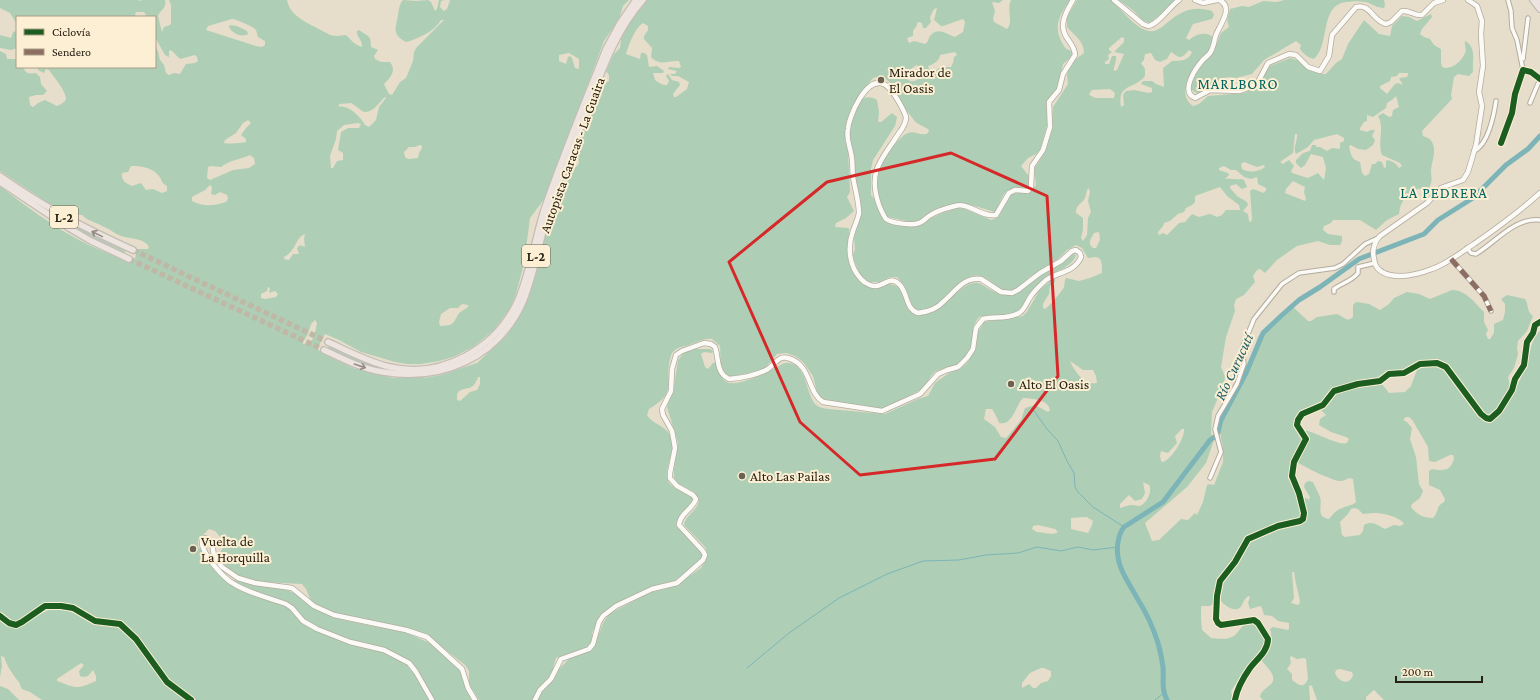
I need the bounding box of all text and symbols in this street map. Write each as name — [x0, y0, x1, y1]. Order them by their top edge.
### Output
legend — [16, 16, 156, 68]
text: Ciclovía — [52, 25, 91, 39]
text: Sendero — [52, 45, 91, 59]
place label: Mirador de El Oasis — [889, 64, 951, 96]
street label: Autopista Caracas - La Guaira — [536, 74, 608, 235]
marker: Mirador de El Oasis — [876, 75, 886, 85]
district label: MARLBORO — [1197, 76, 1279, 92]
district label: LA PEDRERA — [1400, 185, 1488, 201]
road number: L-2 — [50, 206, 78, 228]
one-way arrow — [91, 230, 103, 237]
road number: L-2 — [522, 245, 550, 267]
water label: Río Curucutí — [1212, 329, 1257, 403]
one-way arrow — [353, 363, 366, 370]
place label: Alto El Oasis — [1019, 376, 1089, 392]
marker: Alto El Oasis — [1006, 379, 1016, 389]
place label: Alto Las Pailas — [750, 468, 830, 484]
marker: Alto Las Pailas — [737, 471, 747, 481]
place label: Vuelta de La Horquilla — [201, 533, 271, 565]
marker: Vuelta de La Horquilla — [188, 544, 198, 554]
scale bar — [1396, 658, 1482, 684]
text: 200 m — [1402, 665, 1434, 679]

